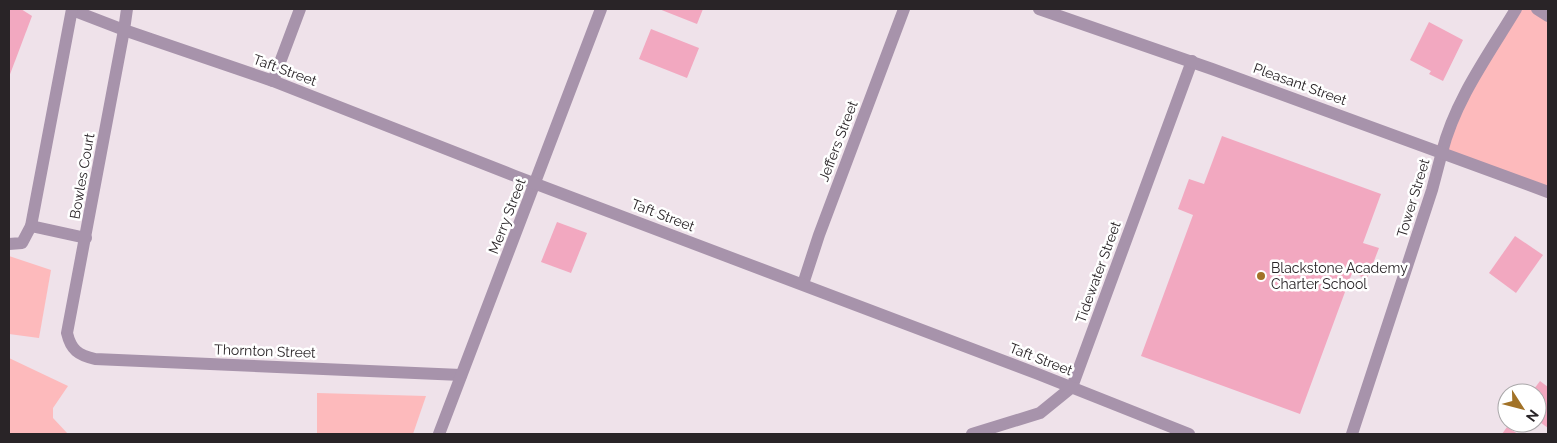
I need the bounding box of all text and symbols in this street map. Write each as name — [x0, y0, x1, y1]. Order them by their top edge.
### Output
street label: Taft Street — [251, 51, 319, 89]
street label: Pleasant Street — [1251, 60, 1349, 108]
street label: Jeffers Street — [815, 98, 861, 184]
street label: Bowles Court — [67, 131, 97, 220]
street label: Tower Street — [1393, 156, 1433, 239]
street label: Merry Street — [485, 176, 529, 256]
street label: Taft Street — [629, 196, 697, 234]
street label: Tidewater Street — [1072, 219, 1124, 325]
place label: Blackstone Academy Charter School — [1271, 260, 1408, 292]
marker: Blackstone Academy Charter School — [1255, 270, 1267, 282]
street label: Taft Street — [1007, 340, 1075, 378]
street label: Thornton Street — [214, 341, 316, 361]
north arrow — [1497, 383, 1547, 433]
text: N — [1523, 407, 1542, 425]

